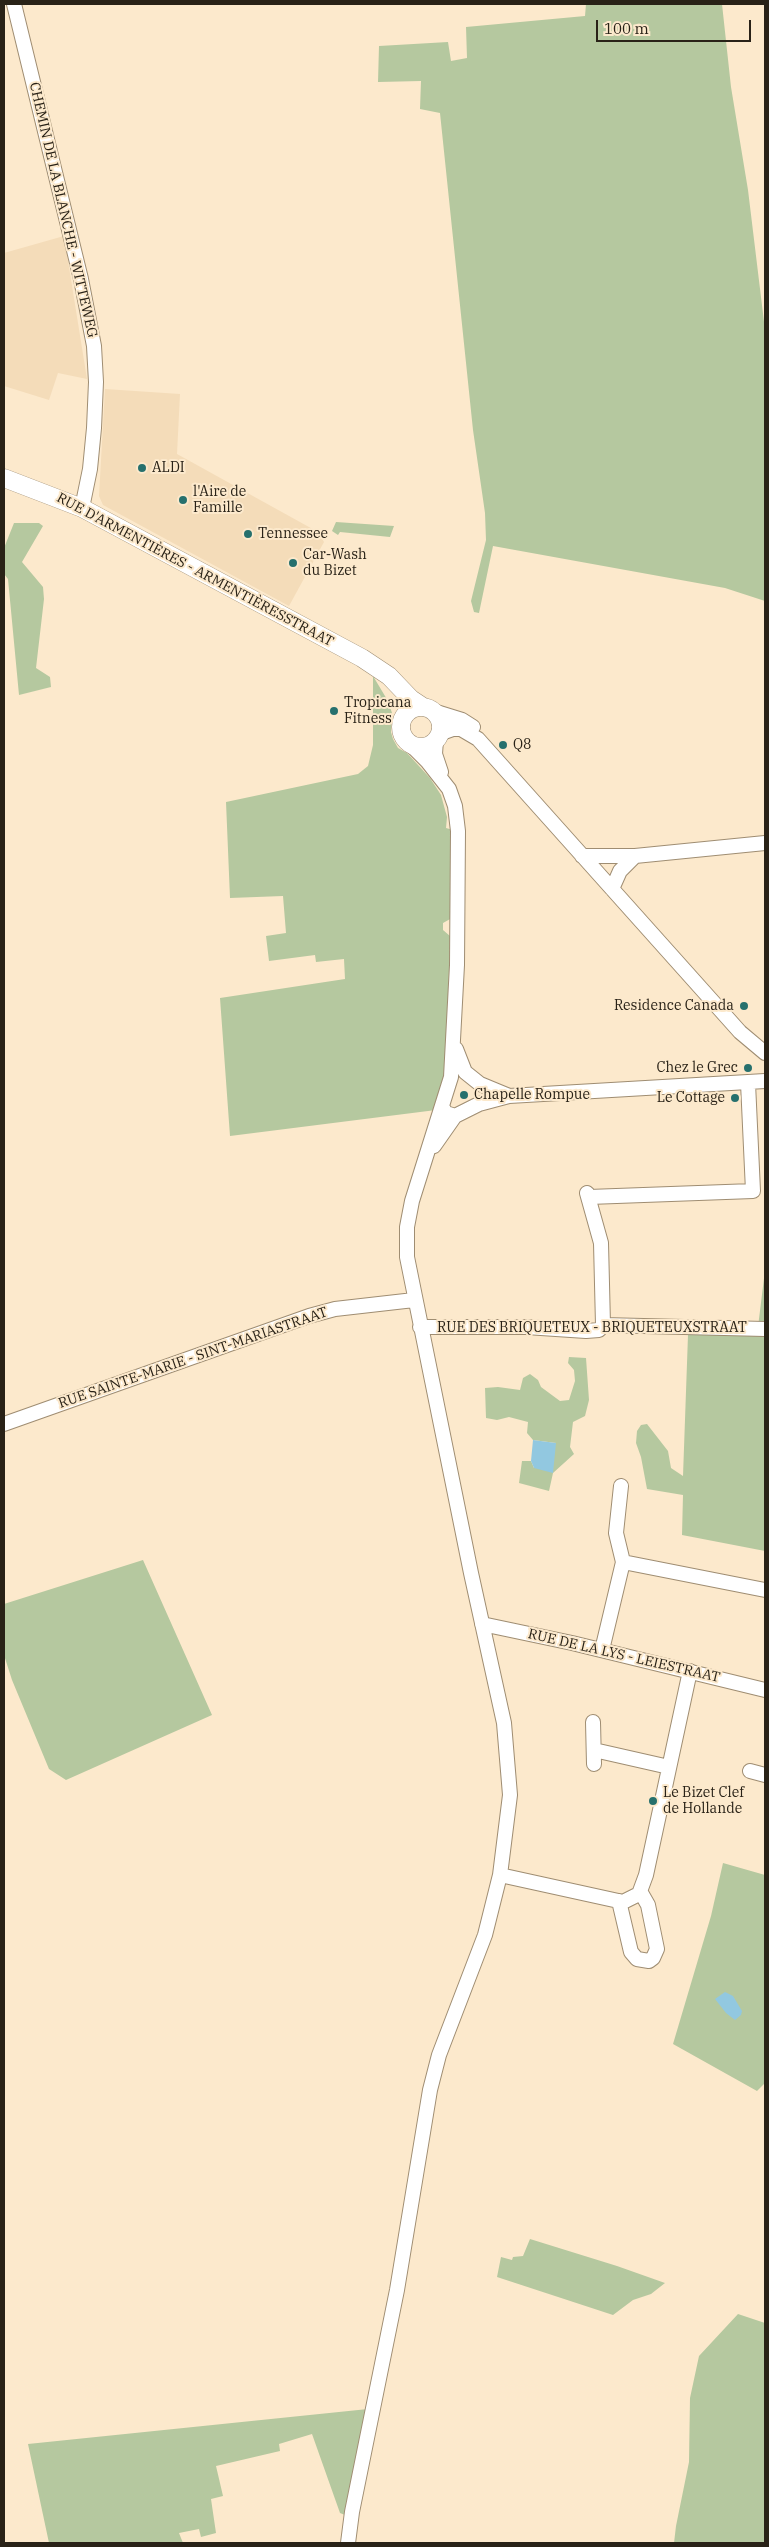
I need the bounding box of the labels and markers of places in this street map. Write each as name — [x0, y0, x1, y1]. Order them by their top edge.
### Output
place label: ALDI — [152, 460, 185, 476]
marker: ALDI — [136, 462, 148, 474]
place label: l'Aire de Famille — [193, 484, 246, 516]
marker: l'Aire de Famille — [177, 494, 189, 506]
place label: Tennessee — [258, 526, 328, 542]
marker: Tennessee — [242, 528, 254, 540]
place label: Car-Wash du Bizet — [303, 547, 367, 580]
marker: Car-Wash du Bizet — [287, 557, 299, 569]
place label: Tropicana Fitness — [344, 695, 411, 728]
marker: Tropicana Fitness — [328, 705, 340, 717]
place label: Q8 — [513, 737, 531, 753]
marker: Q8 — [497, 739, 509, 751]
place label: Residence Canada — [614, 998, 734, 1014]
marker: Residence Canada — [738, 1000, 750, 1012]
place label: Chez le Grec — [656, 1060, 738, 1076]
marker: Chez le Grec — [742, 1062, 754, 1074]
place label: Chapelle Rompue — [474, 1087, 590, 1103]
marker: Chapelle Rompue — [458, 1089, 470, 1101]
place label: Le Cottage — [657, 1090, 725, 1106]
marker: Le Cottage — [729, 1092, 741, 1104]
place label: Le Bizet Clef de Hollande — [663, 1785, 744, 1818]
marker: Le Bizet Clef de Hollande — [647, 1795, 659, 1807]

